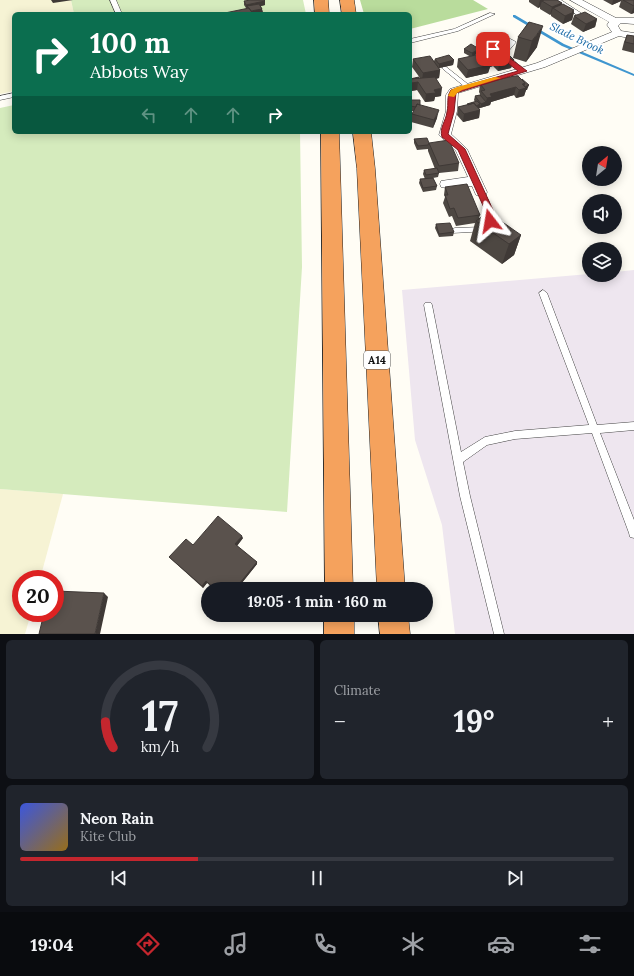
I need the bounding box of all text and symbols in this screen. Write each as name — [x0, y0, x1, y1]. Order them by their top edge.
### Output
water label: Slade Brook — [548, 19, 607, 57]
text: 100 m — [90, 25, 170, 61]
icon: right — [24, 28, 76, 80]
pin — [476, 32, 510, 66]
icon: arrive — [482, 38, 504, 60]
text: Abbots Way — [90, 60, 189, 83]
icon: left — [138, 104, 160, 126]
icon: ahead — [180, 104, 202, 126]
icon: ahead — [222, 104, 244, 126]
icon: right — [264, 104, 286, 126]
north arrow — [582, 146, 622, 186]
map controls — [582, 146, 622, 282]
button: sound — [582, 194, 622, 234]
position arrow — [469, 200, 511, 242]
button: layers — [582, 242, 622, 282]
road number: A14 — [364, 351, 390, 369]
speed limit sign: 20 — [12, 570, 64, 622]
text: 19:05 · 1 min · 160 m — [248, 592, 387, 611]
text: Climate — [334, 682, 381, 699]
text: 17 — [142, 688, 178, 741]
text: 19° — [454, 702, 494, 740]
text: − — [334, 707, 346, 735]
text: + — [602, 707, 614, 735]
text: km/h — [141, 737, 180, 756]
text: Neon Rain — [80, 809, 154, 828]
text: Kite Club — [80, 828, 136, 845]
icon: previous — [108, 867, 130, 889]
icon: pause — [306, 867, 328, 889]
icon: next — [504, 867, 526, 889]
icon: directions — [134, 930, 162, 958]
icon: music — [222, 930, 250, 958]
icon: phone — [311, 930, 339, 958]
icon: climate — [399, 930, 427, 958]
icon: car — [487, 930, 515, 958]
icon: filters — [576, 930, 604, 958]
text: 19:04 — [30, 933, 74, 956]

